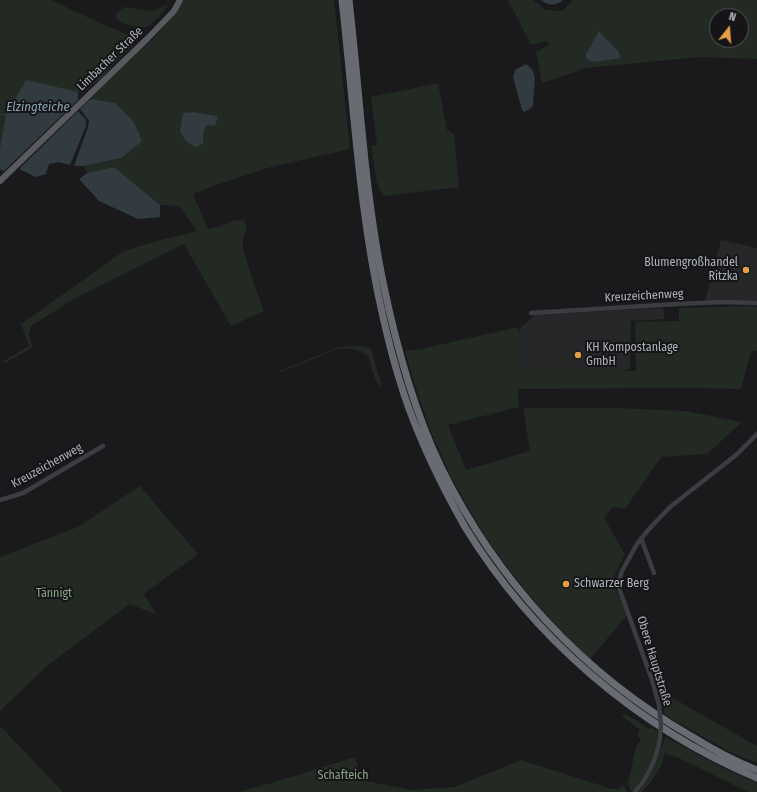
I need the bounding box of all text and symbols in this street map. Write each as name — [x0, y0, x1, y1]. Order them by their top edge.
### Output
north arrow — [709, 8, 749, 48]
text: N — [727, 10, 737, 24]
street label: Limbacher Straße — [74, 24, 146, 94]
water label: Elzingteiche — [6, 99, 70, 115]
place label: Blumengroßhandel Ritzka — [644, 256, 738, 284]
marker: Blumengroßhandel Ritzka — [741, 265, 751, 275]
street label: Kreuzeichenweg — [604, 287, 684, 305]
place label: KH Kompostanlage GmbH — [586, 341, 678, 369]
marker: KH Kompostanlage GmbH — [573, 350, 583, 360]
street label: Kreuzeichenweg — [9, 441, 85, 491]
place label: Schwarzer Berg — [574, 577, 649, 591]
marker: Schwarzer Berg — [561, 579, 571, 589]
park label: Tännigt — [36, 587, 72, 601]
street label: Obere Hauptstraße — [633, 614, 675, 708]
park label: Schafteich — [317, 769, 369, 783]

